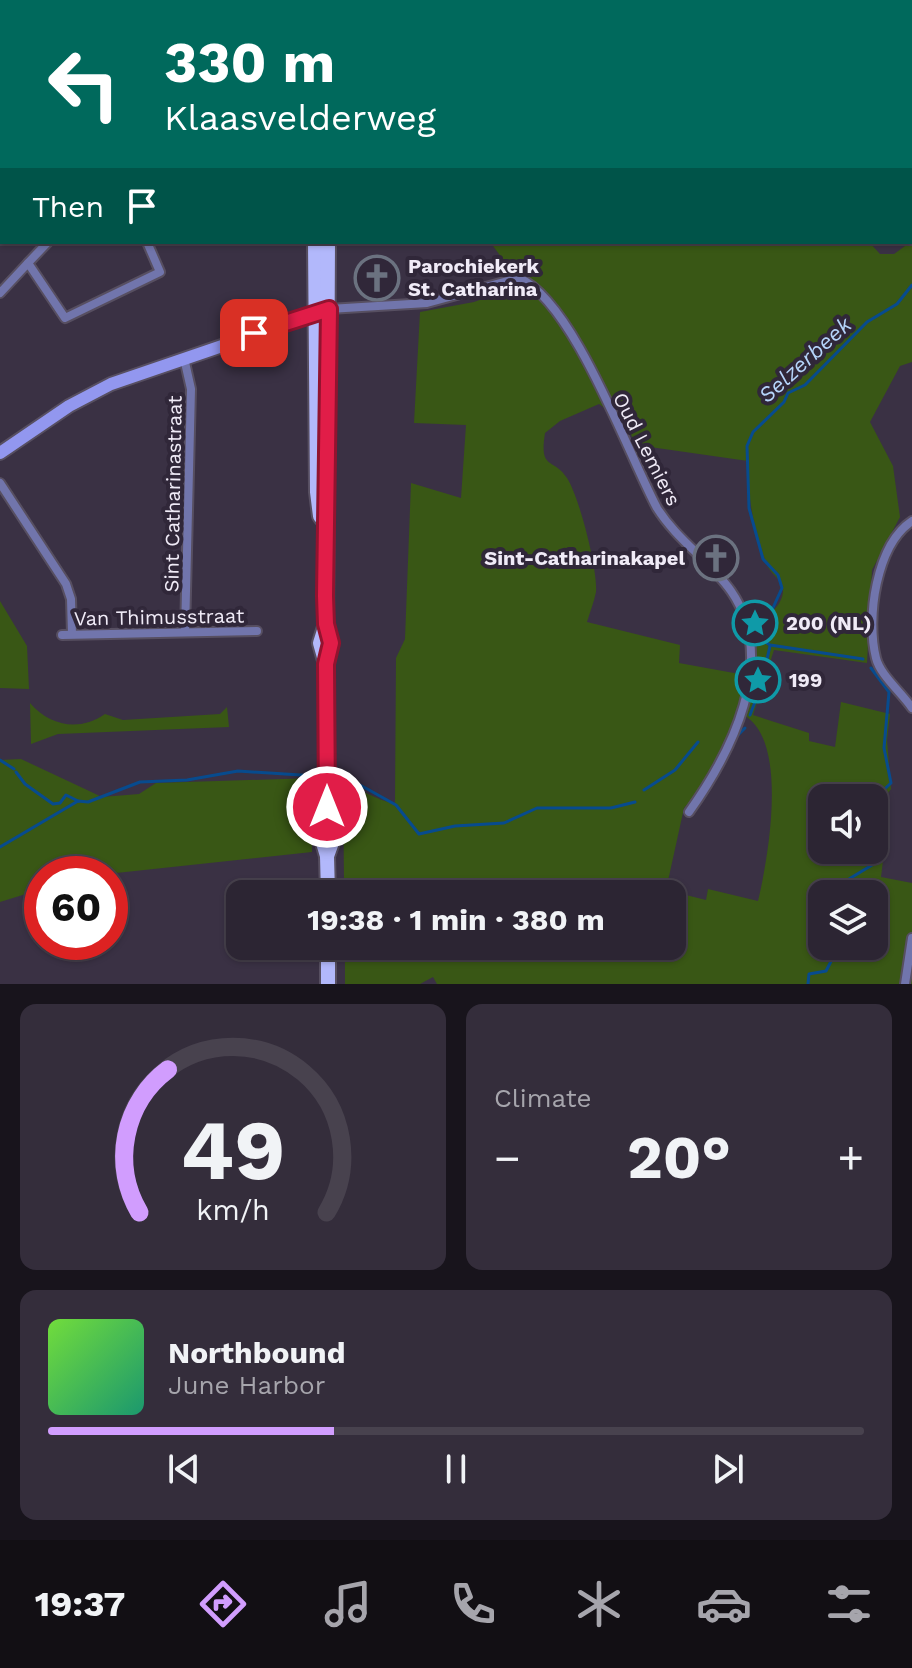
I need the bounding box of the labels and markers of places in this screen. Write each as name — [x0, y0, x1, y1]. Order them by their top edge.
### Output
church icon: Parochiekerk St. Catharina — [353, 254, 401, 302]
place label: Parochiekerk St. Catharina — [408, 254, 540, 301]
pin — [220, 299, 288, 367]
church icon: Sint-Catharinakapel — [692, 534, 740, 582]
place label: Sint-Catharinakapel — [484, 546, 685, 570]
place icon: 200 (NL) — [731, 599, 779, 647]
place label: 200 (NL) — [786, 611, 872, 635]
place icon: 199 — [734, 656, 782, 704]
place label: 199 — [789, 668, 822, 692]

